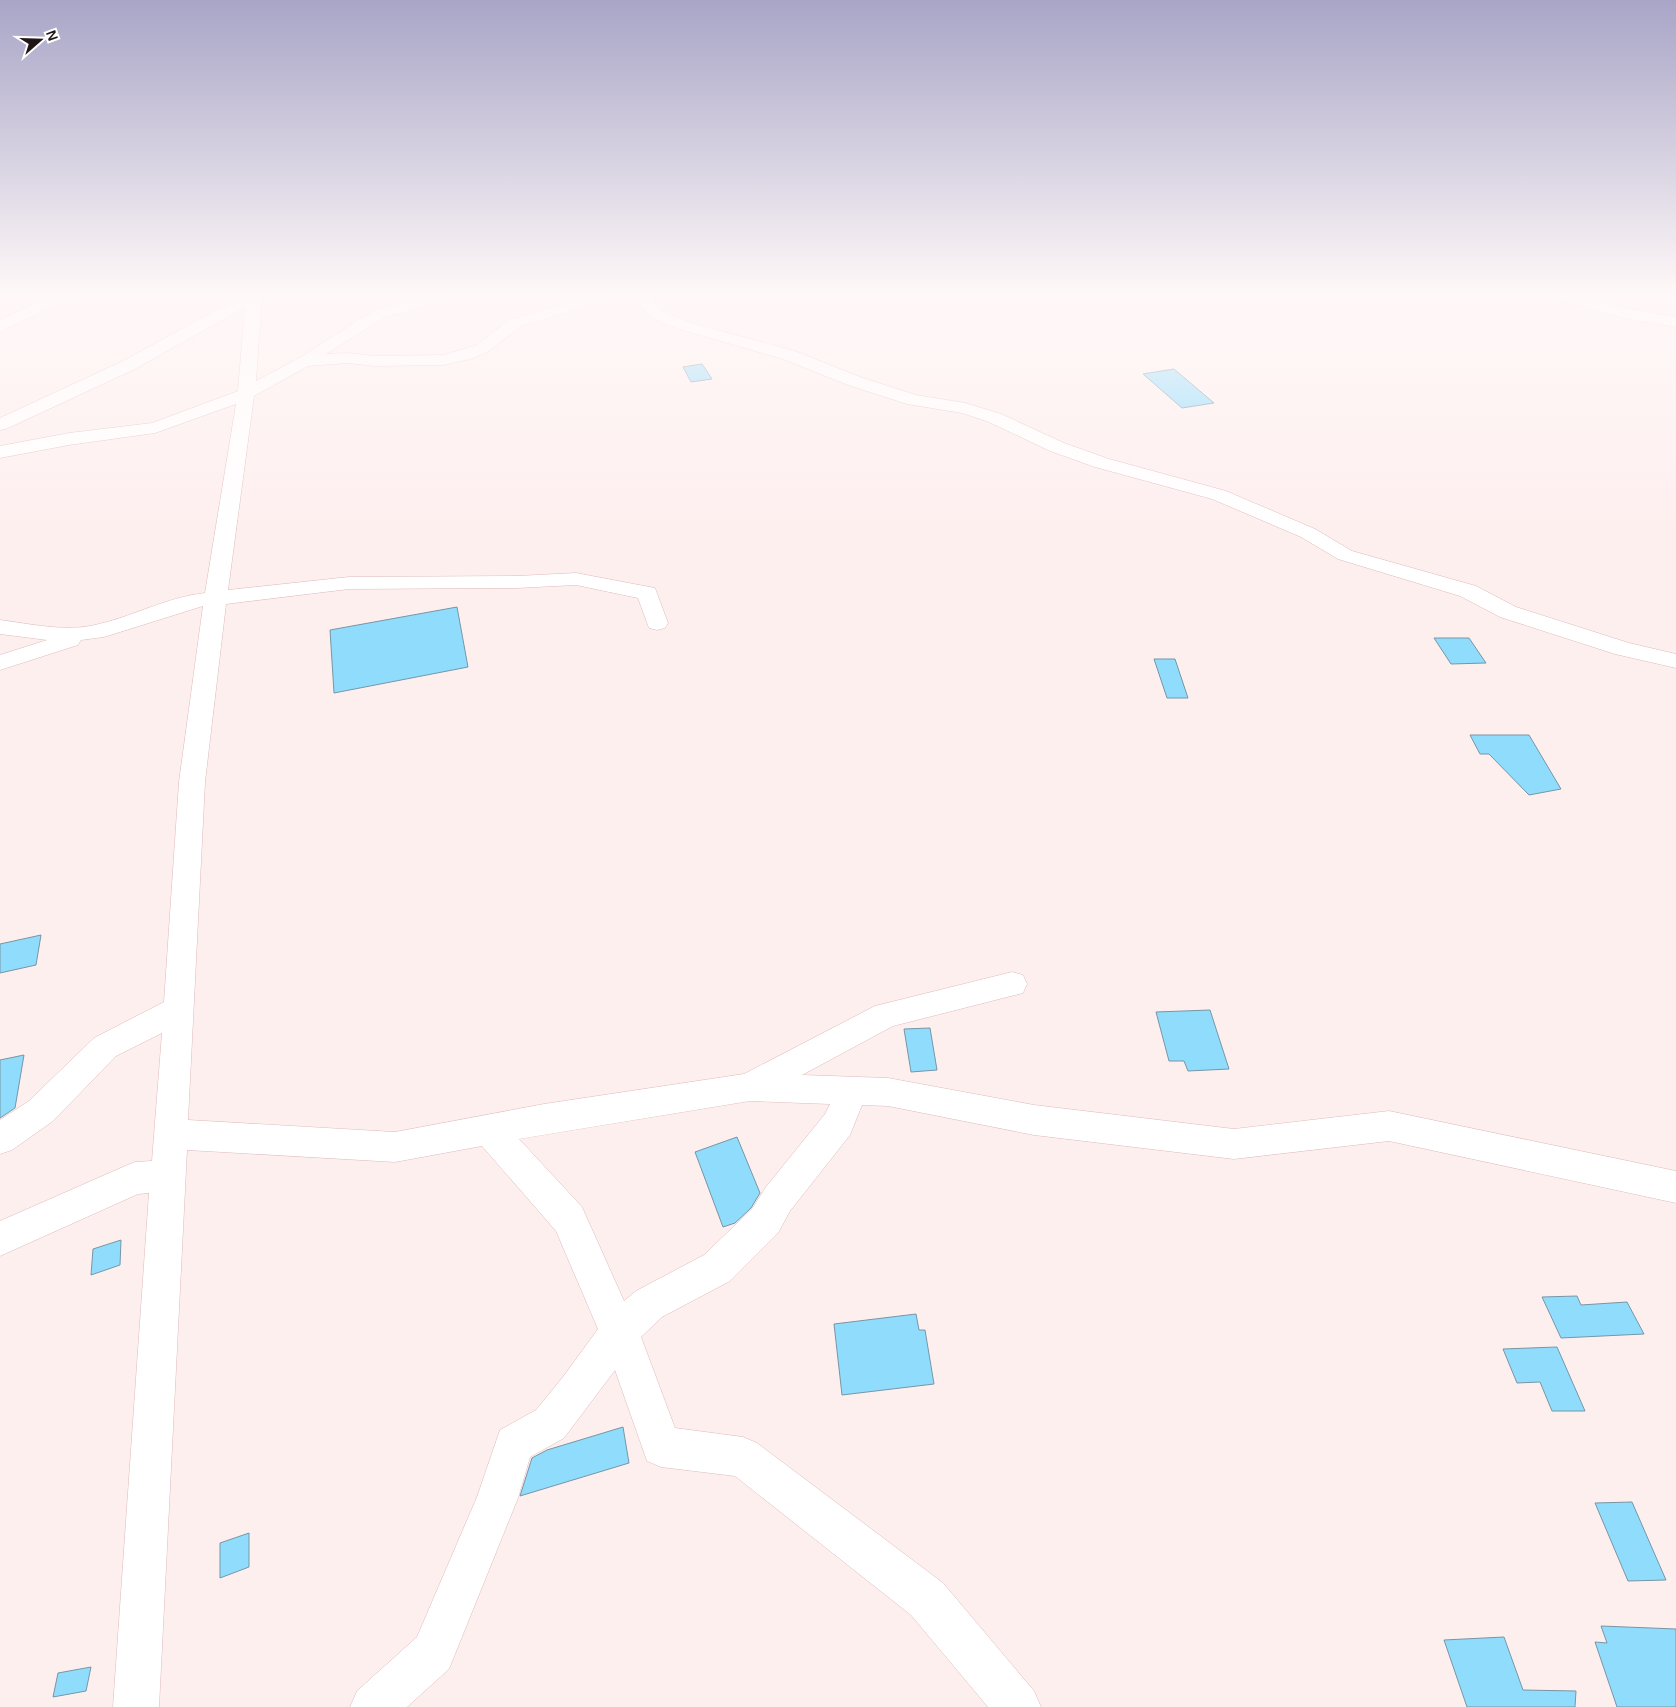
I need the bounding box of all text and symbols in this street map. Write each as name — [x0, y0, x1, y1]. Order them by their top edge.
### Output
north arrow — [15, 15, 65, 65]
text: N — [43, 28, 61, 43]

